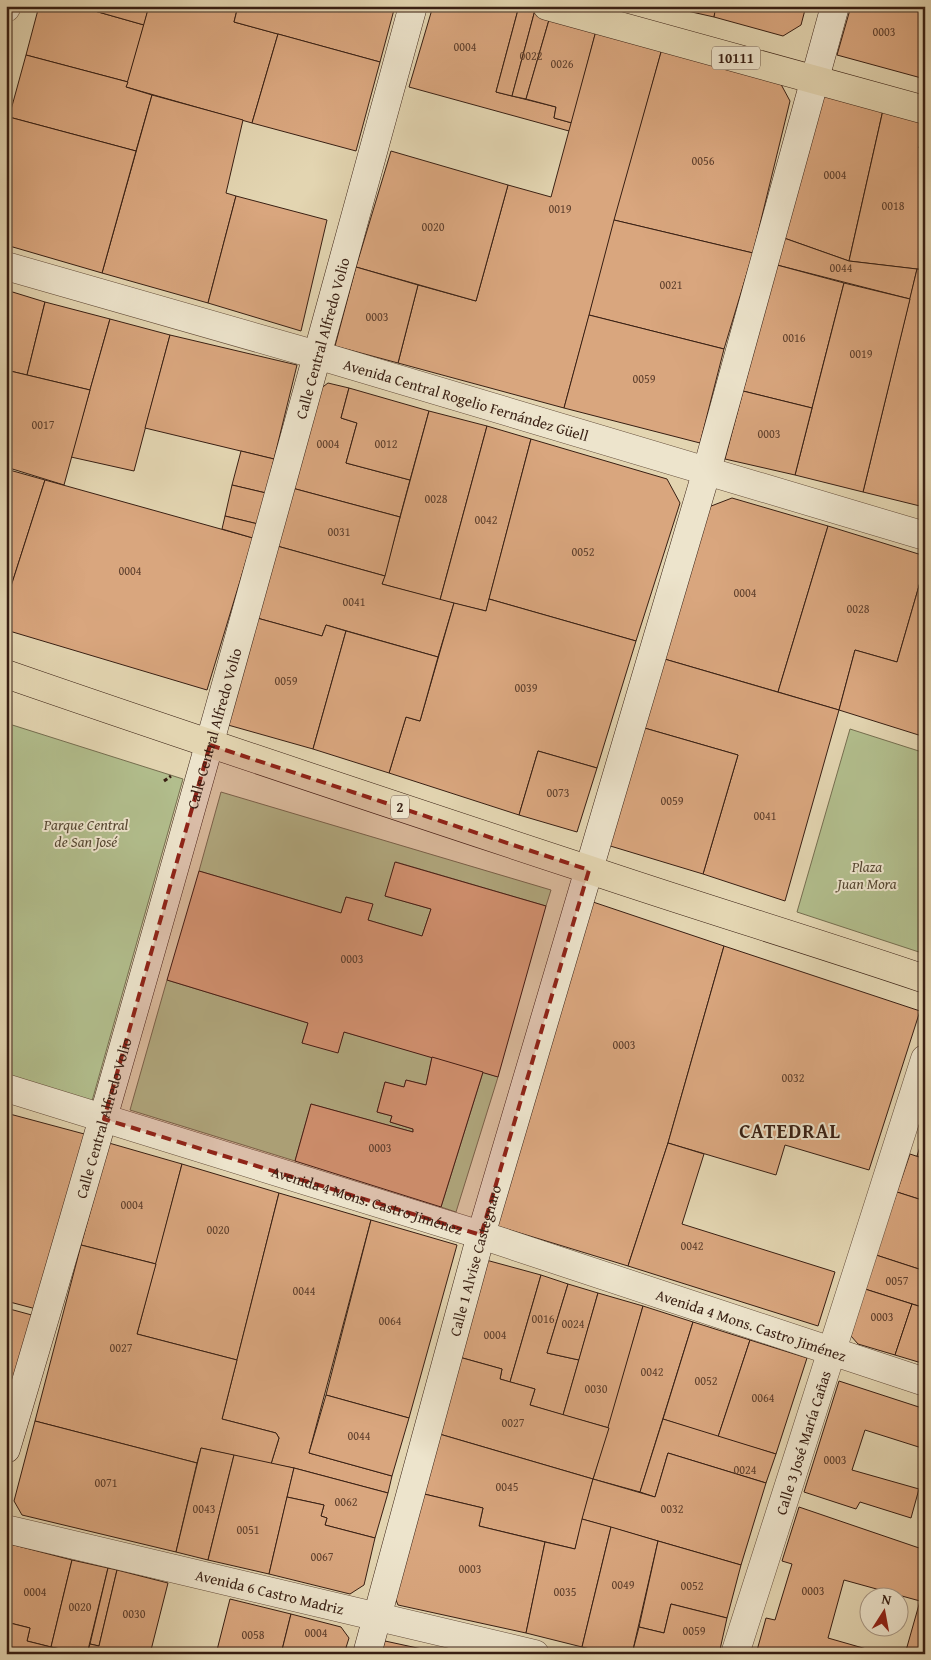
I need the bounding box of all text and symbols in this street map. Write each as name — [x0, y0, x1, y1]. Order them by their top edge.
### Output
house number: 0003 — [872, 23, 896, 40]
house number: 0004 — [453, 38, 477, 55]
road number: 10111 — [712, 46, 760, 70]
house number: 0022 — [519, 47, 543, 64]
house number: 0026 — [550, 55, 574, 72]
house number: 0056 — [691, 152, 715, 169]
house number: 0004 — [823, 166, 847, 183]
house number: 0018 — [881, 197, 905, 214]
house number: 0019 — [548, 200, 572, 217]
house number: 0020 — [421, 218, 445, 235]
street label: Calle Central Alfredo Volio — [290, 255, 354, 421]
house number: 0044 — [829, 259, 853, 276]
house number: 0021 — [659, 276, 683, 293]
house number: 0003 — [365, 308, 389, 325]
house number: 0016 — [782, 329, 806, 346]
house number: 0019 — [849, 345, 873, 362]
street label: Avenida Central Rogelio Fernández Güell — [341, 353, 591, 446]
house number: 0059 — [632, 370, 656, 387]
house number: 0017 — [31, 416, 55, 433]
house number: 0003 — [757, 425, 781, 442]
house number: 0004 — [316, 435, 340, 452]
house number: 0012 — [374, 435, 398, 452]
house number: 0028 — [424, 490, 448, 507]
house number: 0042 — [474, 511, 498, 528]
house number: 0031 — [327, 523, 351, 540]
house number: 0052 — [571, 543, 595, 560]
house number: 0004 — [118, 562, 142, 579]
house number: 0004 — [733, 584, 757, 601]
house number: 0041 — [342, 593, 366, 610]
house number: 0028 — [846, 600, 870, 617]
street label: Calle Central Alfredo Volio — [181, 645, 246, 811]
house number: 0059 — [274, 672, 298, 689]
house number: 0039 — [514, 679, 538, 696]
house number: 0073 — [546, 784, 570, 801]
house number: 0059 — [660, 792, 684, 809]
road number: 2 — [391, 796, 409, 819]
house number: 0041 — [753, 807, 777, 824]
park label: Parque Central de San José — [43, 814, 129, 852]
park label: Plaza Juan Mora — [834, 856, 897, 894]
house number: 0003 — [340, 950, 364, 967]
street label: Calle Central Alfredo Volio — [70, 1035, 136, 1201]
house number: 0003 — [612, 1036, 636, 1053]
house number: 0032 — [781, 1069, 805, 1086]
district label: CATEDRAL — [739, 1116, 841, 1145]
house number: 0003 — [368, 1139, 392, 1156]
street label: Avenida 4 Mons. Castro Jiménez — [269, 1160, 466, 1239]
street label: Calle 1 Alvise Castegnaro — [443, 1182, 506, 1338]
house number: 0004 — [120, 1196, 144, 1213]
house number: 0020 — [206, 1221, 230, 1238]
house number: 0042 — [680, 1237, 704, 1254]
house number: 0057 — [885, 1272, 909, 1289]
house number: 0044 — [292, 1282, 316, 1299]
street label: Avenida 4 Mons. Castro Jiménez — [653, 1283, 850, 1366]
house number: 0003 — [870, 1308, 894, 1325]
house number: 0016 — [531, 1310, 555, 1327]
house number: 0064 — [378, 1312, 402, 1329]
house number: 0024 — [561, 1315, 585, 1332]
house number: 0004 — [483, 1326, 507, 1343]
house number: 0027 — [109, 1339, 133, 1356]
house number: 0042 — [640, 1363, 664, 1380]
street label: Calle 3 José María Cañas — [770, 1368, 835, 1517]
house number: 0052 — [694, 1372, 718, 1389]
house number: 0030 — [584, 1380, 608, 1397]
house number: 0064 — [751, 1389, 775, 1406]
house number: 0027 — [501, 1414, 525, 1431]
house number: 0044 — [347, 1427, 371, 1444]
house number: 0003 — [823, 1451, 847, 1468]
house number: 0024 — [733, 1461, 757, 1478]
house number: 0071 — [94, 1474, 118, 1491]
house number: 0045 — [495, 1478, 519, 1495]
house number: 0062 — [334, 1493, 358, 1510]
house number: 0043 — [192, 1500, 216, 1517]
house number: 0032 — [660, 1500, 684, 1517]
house number: 0051 — [236, 1521, 260, 1538]
house number: 0067 — [310, 1548, 334, 1565]
house number: 0003 — [458, 1560, 482, 1577]
street label: Avenida 6 Castro Madriz — [193, 1564, 347, 1619]
house number: 0049 — [611, 1576, 635, 1593]
house number: 0052 — [680, 1577, 704, 1594]
house number: 0003 — [801, 1582, 825, 1599]
house number: 0004 — [23, 1583, 47, 1600]
house number: 0035 — [553, 1583, 577, 1600]
north arrow — [858, 1588, 908, 1638]
text: N — [880, 1589, 894, 1610]
house number: 0020 — [68, 1598, 92, 1615]
house number: 0030 — [122, 1605, 146, 1622]
house number: 0059 — [682, 1622, 706, 1639]
house number: 0004 — [304, 1624, 328, 1641]
house number: 0058 — [241, 1626, 265, 1643]

